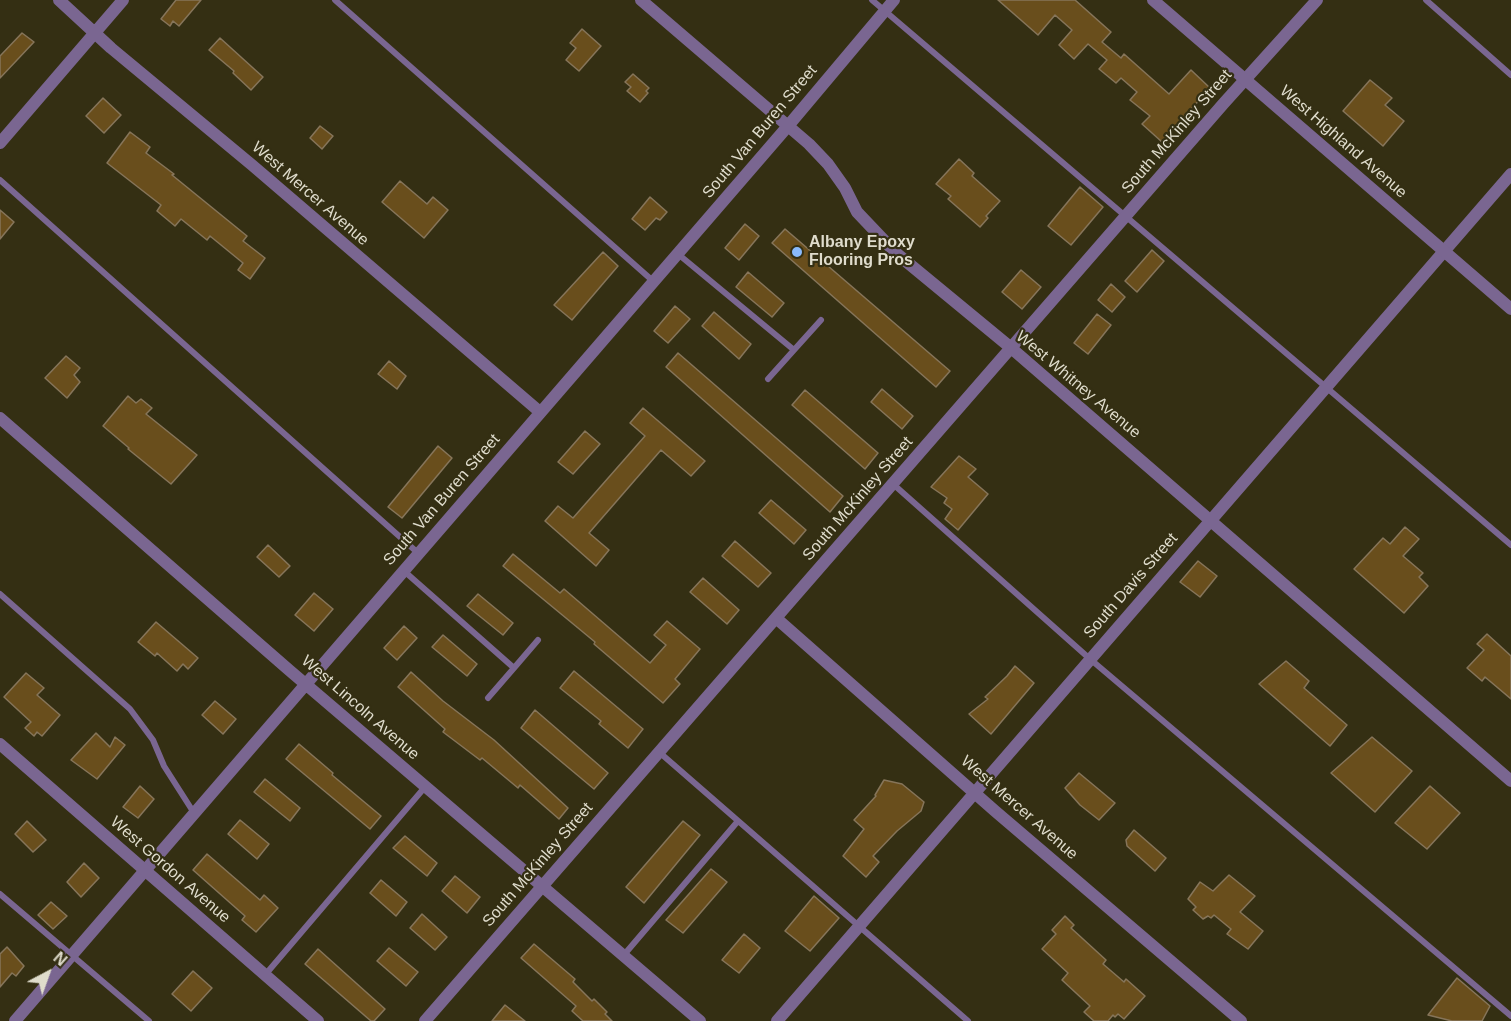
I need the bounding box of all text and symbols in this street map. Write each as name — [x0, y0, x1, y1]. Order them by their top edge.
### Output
street label: South Van Buren Street — [699, 62, 821, 202]
street label: South McKinley Street — [1118, 66, 1236, 198]
street label: West Highland Avenue — [1276, 82, 1410, 202]
street label: West Mercer Avenue — [248, 138, 372, 250]
place label: Albany Epoxy Flooring Pros — [809, 233, 915, 271]
marker: Albany Epoxy Flooring Pros — [790, 245, 804, 259]
street label: West Whitney Avenue — [1012, 327, 1144, 443]
street label: South Van Buren Street — [380, 430, 504, 570]
street label: South McKinley Street — [799, 433, 917, 565]
street label: South Davis Street — [1080, 529, 1182, 643]
street label: West Lincoln Avenue — [297, 652, 423, 764]
street label: West Mercer Avenue — [957, 752, 1081, 864]
street label: South McKinley Street — [479, 799, 597, 931]
street label: West Gordon Avenue — [106, 813, 234, 927]
north arrow — [18, 943, 78, 1003]
text: N — [50, 949, 70, 969]

